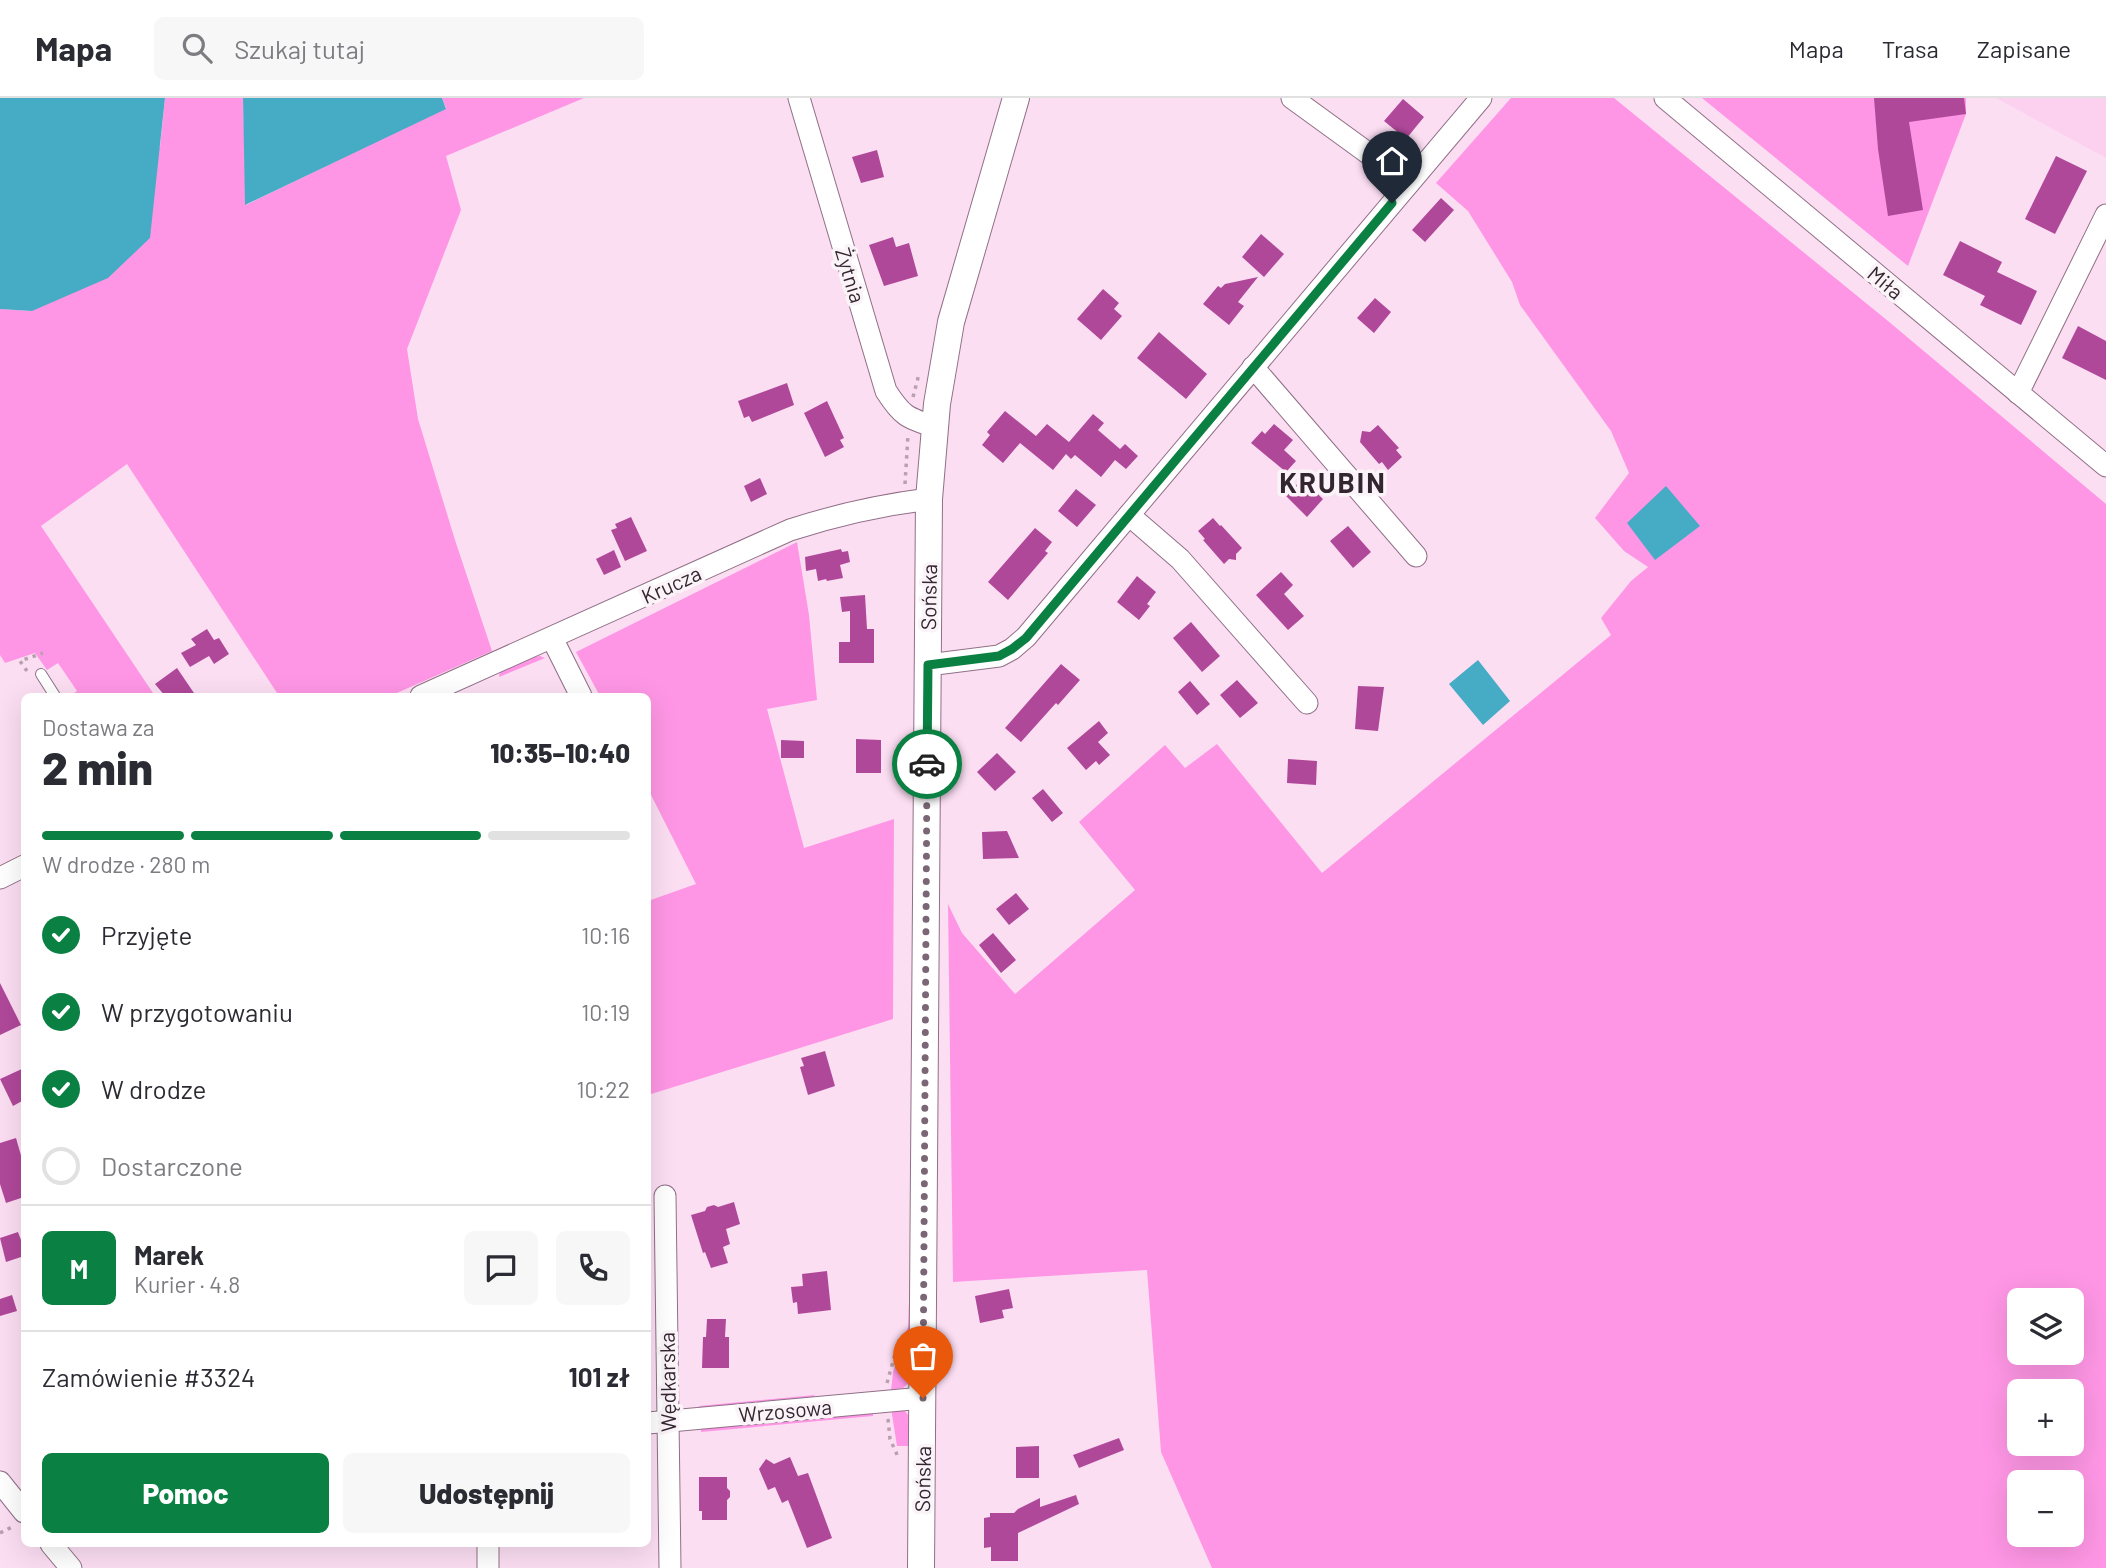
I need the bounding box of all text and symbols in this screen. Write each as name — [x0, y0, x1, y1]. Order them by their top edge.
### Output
search box — [154, 17, 644, 80]
text: Mapa — [35, 28, 112, 68]
icon: search — [178, 29, 216, 67]
text: Szukaj tutaj — [234, 33, 365, 64]
text: Mapa — [1789, 34, 1844, 63]
text: Trasa — [1882, 34, 1939, 63]
text: Zapisane — [1977, 34, 2071, 63]
pin — [1362, 131, 1422, 203]
icon: home — [1373, 142, 1411, 180]
street label: Żytnia — [831, 244, 871, 306]
street label: Miła — [1863, 260, 1909, 304]
district label: KRUBIN — [1279, 465, 1387, 499]
street label: Krucza — [637, 560, 705, 608]
street label: Sońska — [915, 564, 941, 630]
text: Dostawa za — [42, 713, 154, 741]
courier — [892, 729, 962, 799]
text: 10:35–10:40 — [490, 737, 630, 768]
text: 2 min — [42, 739, 153, 794]
icon: car — [908, 745, 946, 783]
text: W drodze · 280 m — [42, 850, 210, 878]
icon: check — [42, 916, 80, 954]
text: Przyjęte — [101, 919, 192, 950]
text: 10:16 — [581, 921, 630, 949]
icon: check — [42, 993, 80, 1031]
text: W przygotowaniu — [101, 996, 293, 1027]
text: 10:19 — [581, 998, 630, 1026]
icon: check — [42, 1070, 80, 1108]
text: W drodze — [101, 1073, 206, 1104]
text: 10:22 — [577, 1075, 630, 1103]
text: Dostarczone — [101, 1150, 243, 1181]
button: chat — [464, 1231, 538, 1305]
button: phone — [556, 1231, 630, 1305]
text: Marek — [134, 1239, 204, 1270]
text: M — [70, 1253, 88, 1284]
text: Kurier · 4.8 — [134, 1270, 240, 1298]
map controls — [2007, 1288, 2084, 1547]
button: layers — [2007, 1288, 2084, 1365]
pin — [893, 1326, 953, 1398]
street label: Wędkarska — [654, 1332, 680, 1432]
icon: bag — [904, 1337, 942, 1375]
text: Zamówienie #3324 — [42, 1361, 255, 1392]
text: 101 zł — [569, 1361, 630, 1392]
button: + — [2007, 1379, 2084, 1456]
street label: Wrzosowa — [737, 1393, 833, 1427]
street label: Sońska — [909, 1446, 935, 1512]
button: Pomoc — [42, 1453, 329, 1533]
button: Udostępnij — [343, 1453, 630, 1533]
button: − — [2007, 1470, 2084, 1547]

